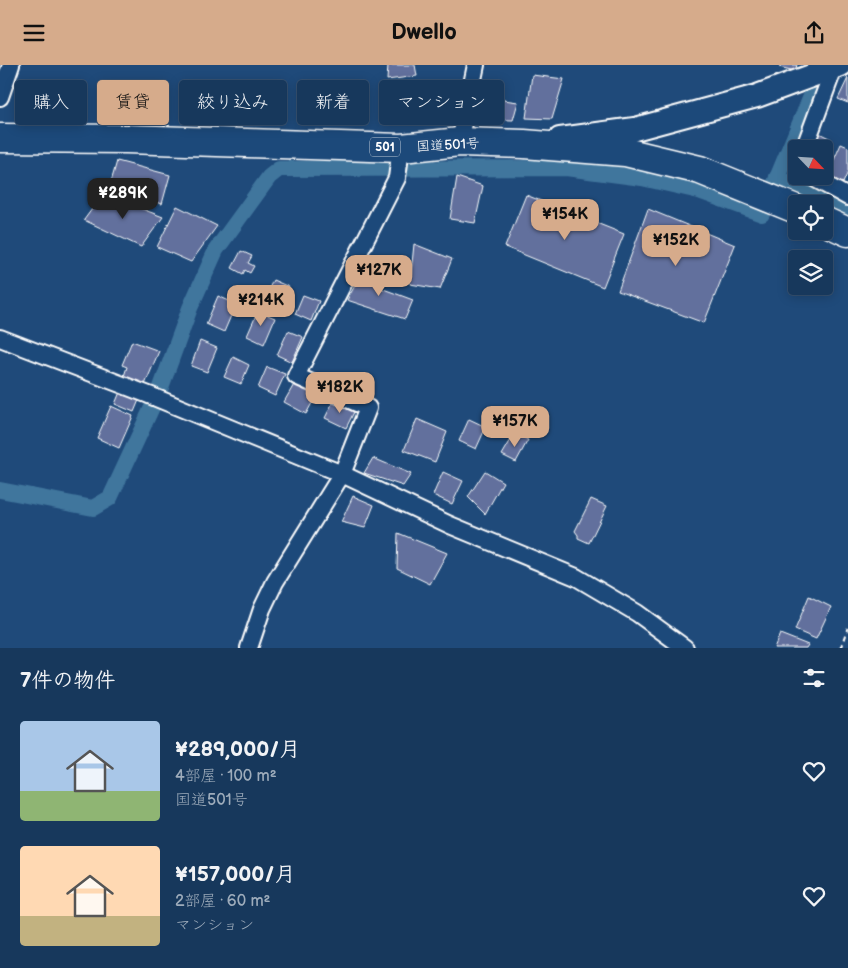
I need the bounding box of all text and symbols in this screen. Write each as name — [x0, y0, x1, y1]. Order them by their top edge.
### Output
icon: menu — [20, 19, 48, 47]
text: Dwello — [391, 19, 457, 46]
icon: share — [800, 19, 828, 47]
chip: 購入 — [15, 80, 87, 125]
chip: 賃貸 — [97, 80, 169, 125]
chip: 絞り込み — [179, 80, 287, 125]
chip: 新着 — [297, 80, 369, 125]
chip: マンション — [379, 80, 504, 125]
street label: 国道501号 — [416, 135, 480, 155]
road number: 501 — [370, 137, 400, 156]
north arrow — [788, 140, 832, 185]
map controls — [788, 140, 833, 295]
pin: ¥289K — [88, 177, 158, 220]
text: ¥289K — [98, 184, 148, 203]
button: locate — [788, 195, 833, 240]
pin: ¥154K — [530, 199, 600, 241]
text: ¥154K — [542, 205, 588, 224]
pin: ¥152K — [641, 225, 711, 267]
text: ¥152K — [653, 231, 699, 250]
button: layers — [788, 250, 833, 295]
pin: ¥127K — [344, 255, 414, 297]
text: ¥127K — [356, 261, 402, 280]
pin: ¥214K — [226, 285, 296, 327]
text: ¥214K — [238, 291, 284, 310]
pin: ¥182K — [305, 371, 375, 414]
text: ¥182K — [317, 378, 363, 397]
pin: ¥157K — [480, 405, 550, 448]
text: ¥157K — [492, 412, 538, 431]
icon: filters — [800, 664, 828, 692]
text: 7件の物件 — [20, 668, 116, 693]
text: ¥289,000/月 — [175, 737, 300, 762]
icon: home — [60, 741, 120, 801]
icon: heart — [800, 757, 828, 785]
text: 4部屋 · 100 m² — [175, 767, 277, 786]
text: 国道501号 — [175, 791, 248, 810]
text: ¥157,000/月 — [175, 862, 295, 887]
icon: home — [60, 866, 120, 926]
icon: heart — [800, 882, 828, 910]
text: 2部屋 · 60 m² — [175, 892, 271, 911]
text: マンション — [175, 916, 254, 935]

